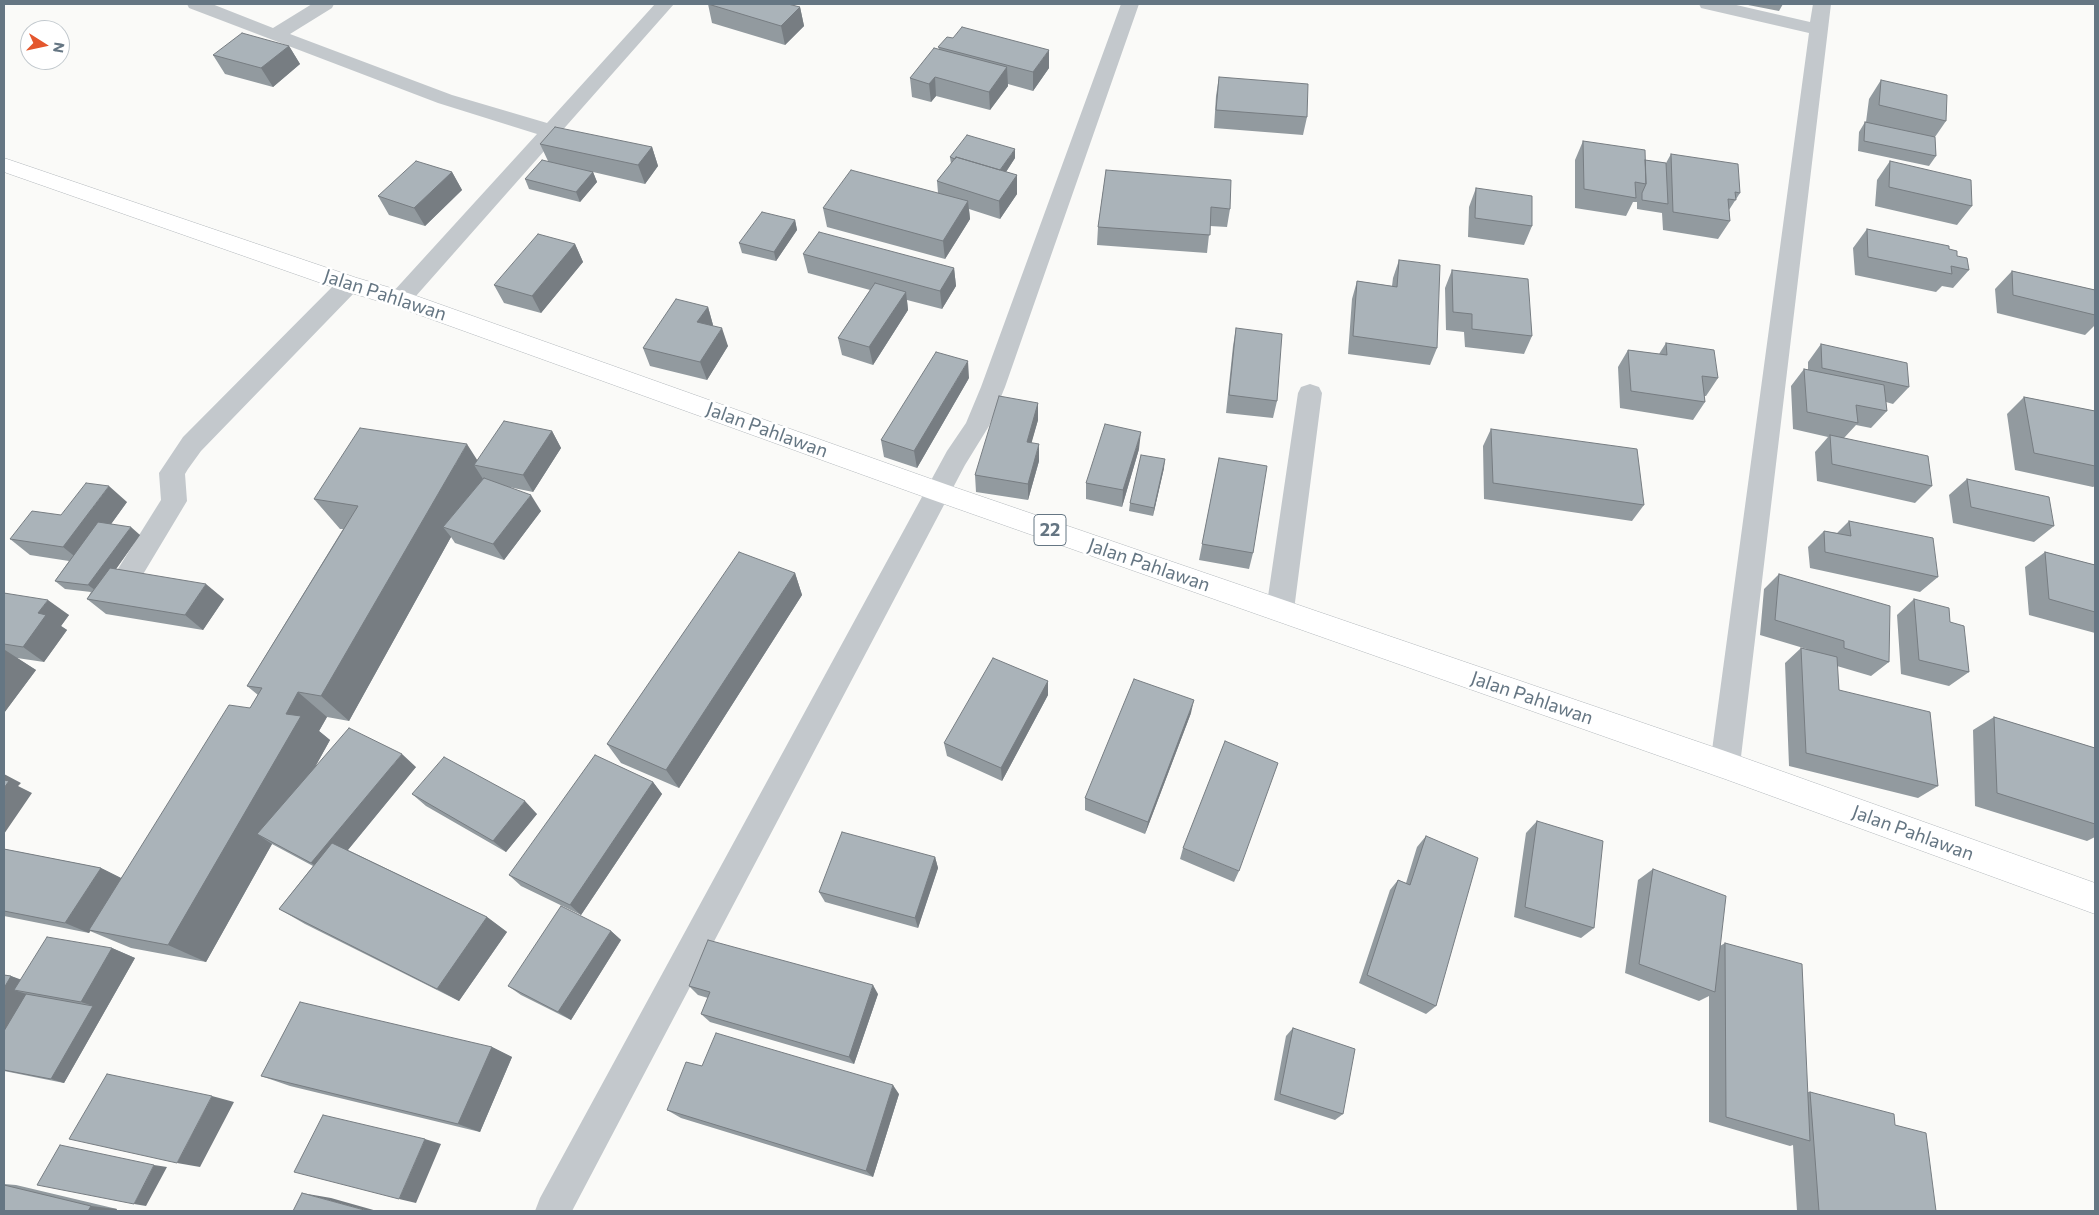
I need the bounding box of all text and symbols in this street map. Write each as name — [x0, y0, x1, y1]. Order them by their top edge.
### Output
north arrow — [20, 20, 70, 70]
text: N — [50, 41, 69, 54]
street label: Jalan Pahlawan — [321, 264, 449, 326]
street label: Jalan Pahlawan — [703, 397, 831, 463]
road number: 22 — [1034, 514, 1066, 546]
street label: Jalan Pahlawan — [1085, 533, 1213, 597]
street label: Jalan Pahlawan — [1468, 666, 1596, 730]
street label: Jalan Pahlawan — [1849, 800, 1977, 866]

